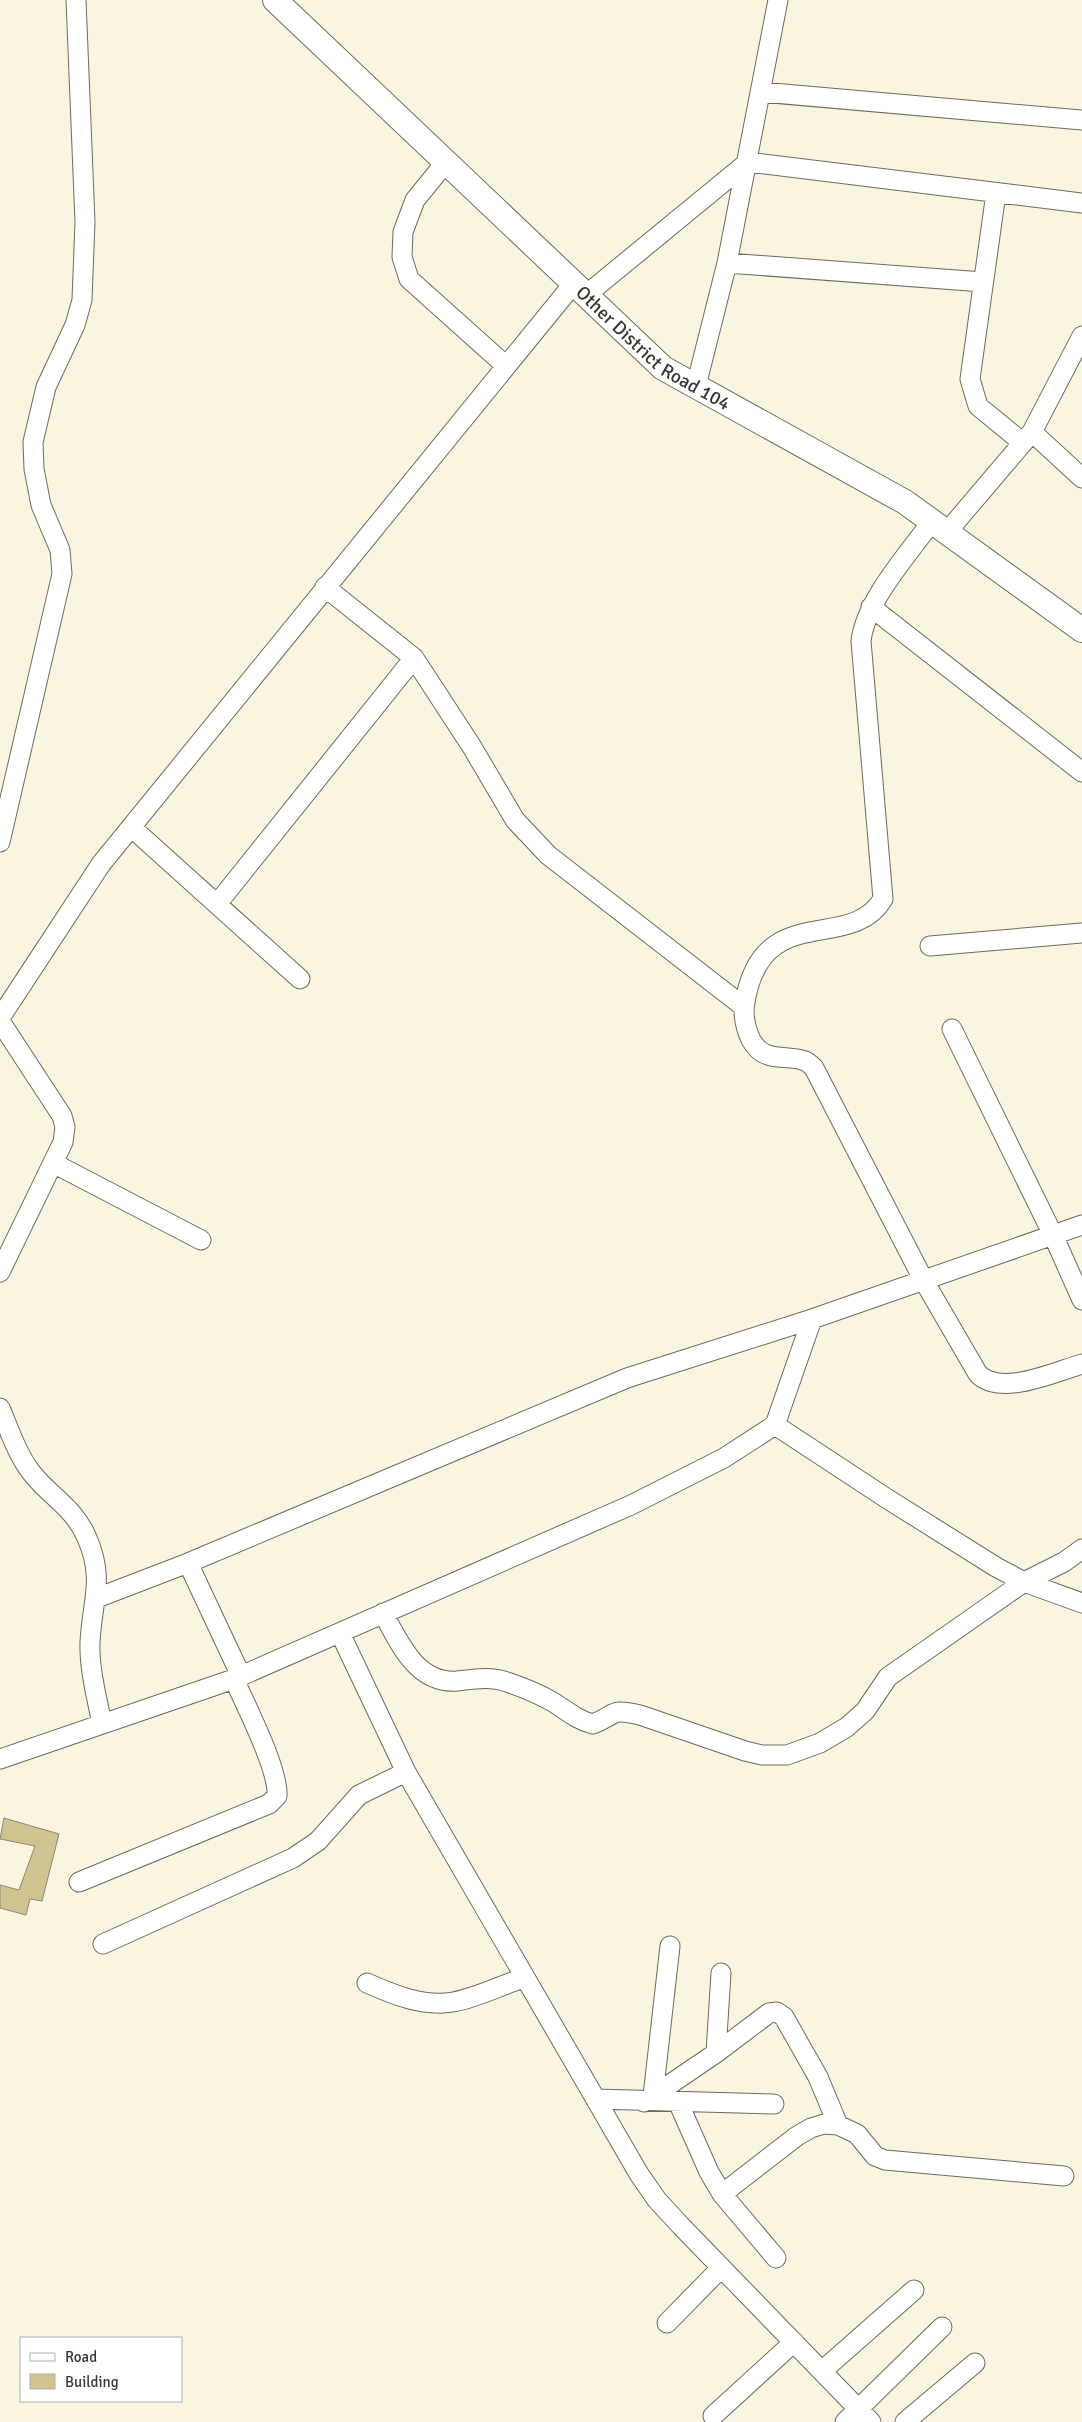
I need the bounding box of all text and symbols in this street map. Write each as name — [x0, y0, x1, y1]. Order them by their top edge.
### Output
street label: Other District Road 104 — [571, 281, 734, 416]
legend — [20, 2337, 182, 2402]
text: Road — [65, 2348, 97, 2366]
text: Building — [65, 2373, 119, 2391]

